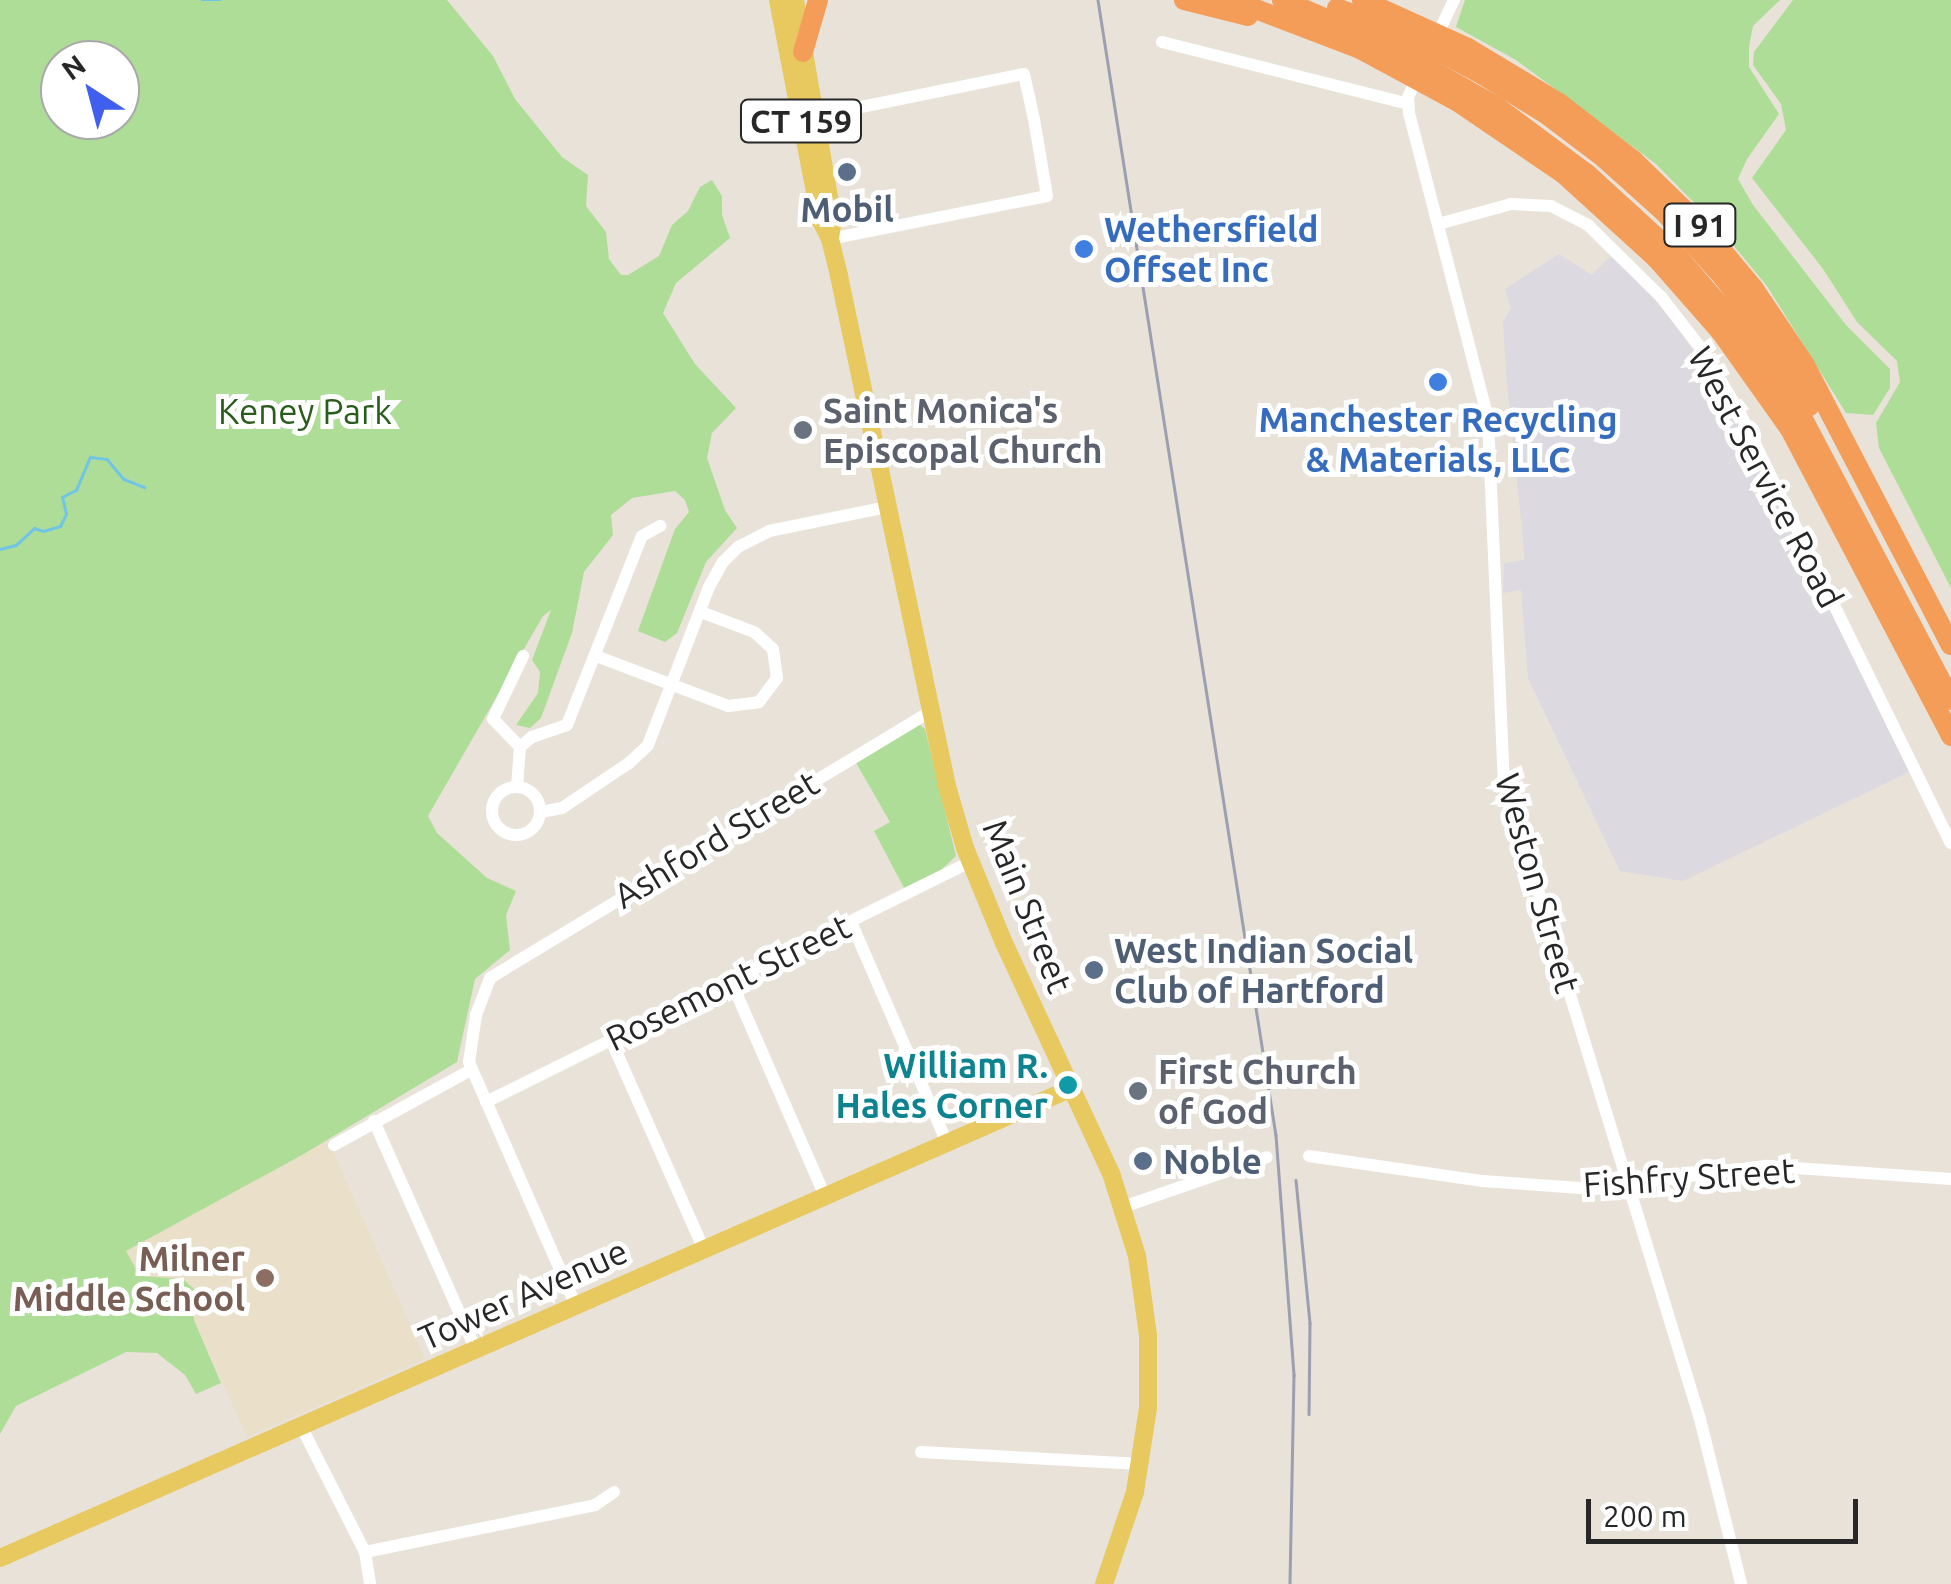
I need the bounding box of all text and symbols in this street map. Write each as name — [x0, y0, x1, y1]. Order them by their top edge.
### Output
north arrow — [40, 40, 140, 140]
text: N — [56, 48, 91, 86]
road number: CT 159 — [738, 94, 864, 148]
marker: Mobil — [836, 161, 858, 183]
place label: Mobil — [800, 188, 894, 230]
road number: I 91 — [1662, 198, 1738, 252]
place label: Wethersfield Offset Inc — [1104, 208, 1319, 290]
marker: Wethersfield Offset Inc — [1073, 238, 1095, 260]
street label: West Service Road — [1679, 339, 1853, 615]
marker: Manchester Recycling & Materials, LLC — [1427, 371, 1449, 393]
place label: Saint Monica's Episcopal Church — [823, 389, 1103, 471]
park label: Keney Park — [218, 390, 392, 432]
place label: Manchester Recycling & Materials, LLC — [1258, 398, 1618, 480]
marker: Saint Monica's Episcopal Church — [792, 419, 814, 441]
street label: Ashford Street — [606, 761, 826, 917]
street label: Weston Street — [1487, 768, 1589, 998]
street label: Main Street — [974, 813, 1082, 999]
street label: Rosemont Street — [599, 905, 857, 1059]
place label: West Indian Social Club of Hartford — [1114, 929, 1413, 1011]
marker: West Indian Social Club of Hartford — [1083, 959, 1105, 981]
place label: William R. Hales Corner — [836, 1044, 1048, 1126]
place label: First Church of God — [1158, 1050, 1357, 1132]
marker: William R. Hales Corner — [1057, 1074, 1079, 1096]
marker: First Church of God — [1127, 1080, 1149, 1102]
place label: Noble — [1163, 1140, 1262, 1182]
street label: Fishfry Street — [1582, 1149, 1796, 1205]
marker: Noble — [1132, 1150, 1154, 1172]
street label: Tower Avenue — [412, 1229, 634, 1359]
place label: Milner Middle School — [13, 1237, 245, 1319]
marker: Milner Middle School — [254, 1267, 276, 1289]
scale bar — [1591, 1479, 1864, 1541]
text: 200 m — [1603, 1499, 1687, 1533]

